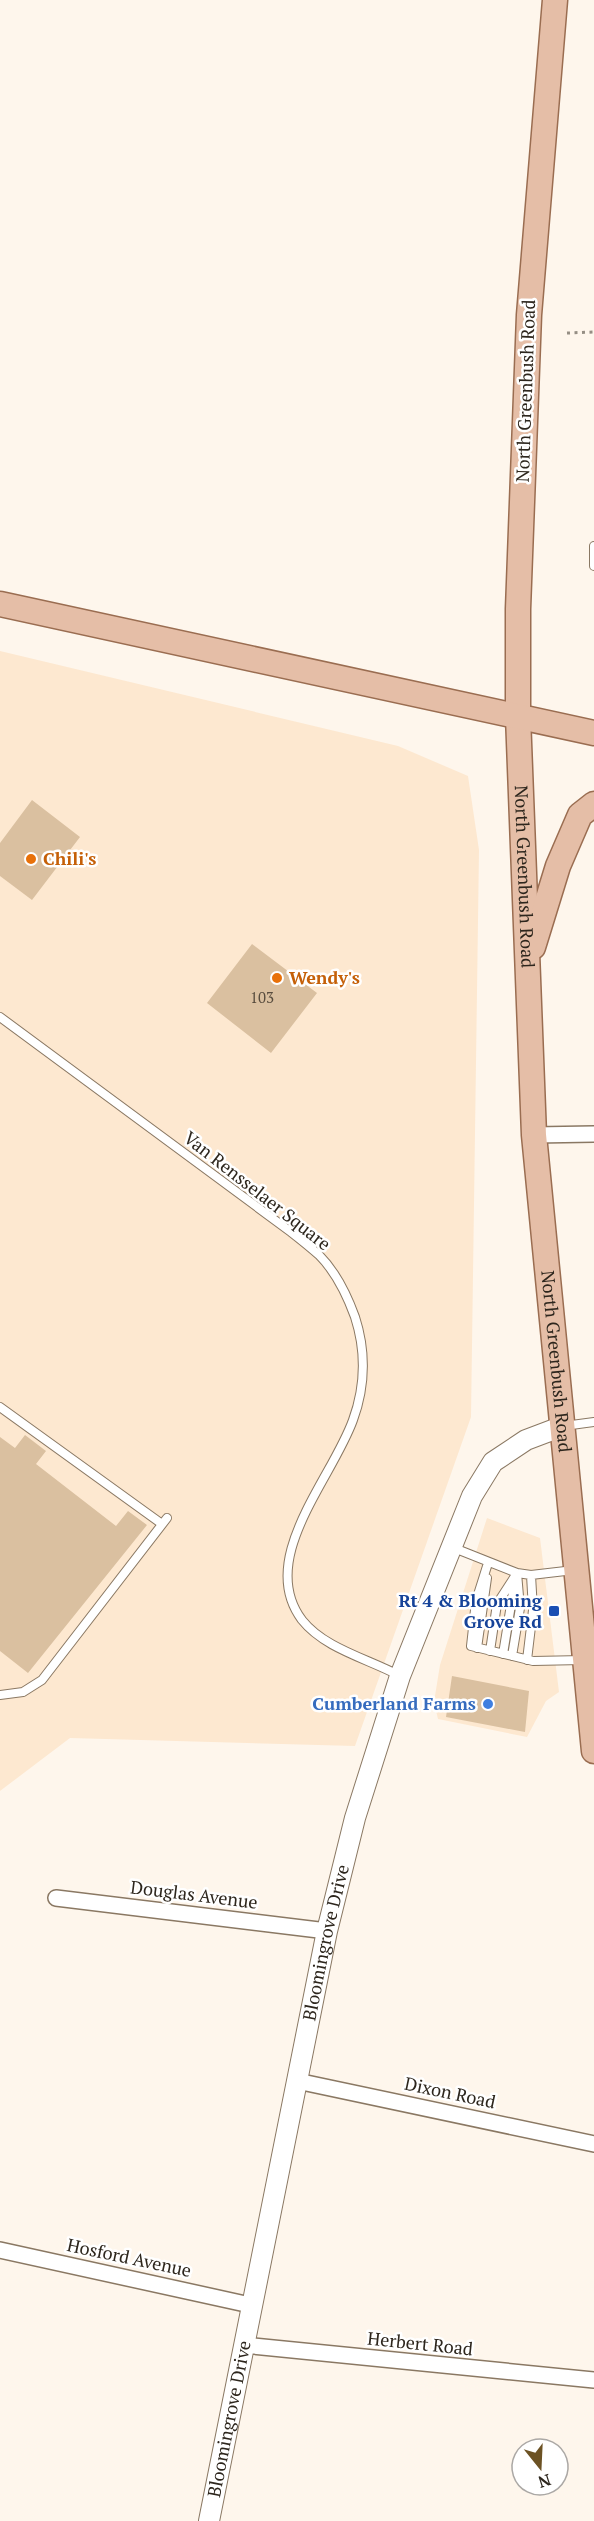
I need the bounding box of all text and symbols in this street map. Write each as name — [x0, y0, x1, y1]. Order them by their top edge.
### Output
street label: North Greenbush Road — [510, 299, 540, 483]
street label: North Greenbush Road — [510, 785, 541, 968]
place label: Chili's — [43, 846, 96, 870]
marker: Chili's — [24, 852, 38, 866]
place label: Wendy's — [289, 965, 360, 989]
marker: Wendy's — [270, 971, 284, 985]
house number: 103 — [250, 987, 274, 1007]
street label: Van Rensselaer Square — [179, 1125, 336, 1255]
street label: North Greenbush Road — [536, 1269, 578, 1453]
place label: Rt 4 & Blooming Grove Rd — [398, 1588, 543, 1633]
marker: Rt 4 & Blooming Grove Rd — [547, 1604, 561, 1618]
place label: Cumberland Farms — [312, 1691, 476, 1715]
marker: Cumberland Farms — [481, 1697, 495, 1711]
street label: Bloomingrove Drive — [296, 1862, 354, 2023]
street label: Douglas Avenue — [129, 1874, 259, 1914]
street label: Dixon Road — [402, 2071, 498, 2113]
street label: Hosford Avenue — [65, 2232, 194, 2282]
street label: Herbert Road — [366, 2326, 474, 2360]
street label: Bloomingrove Drive — [201, 2338, 256, 2499]
north arrow — [510, 2437, 570, 2497]
text: N — [535, 2469, 554, 2494]

